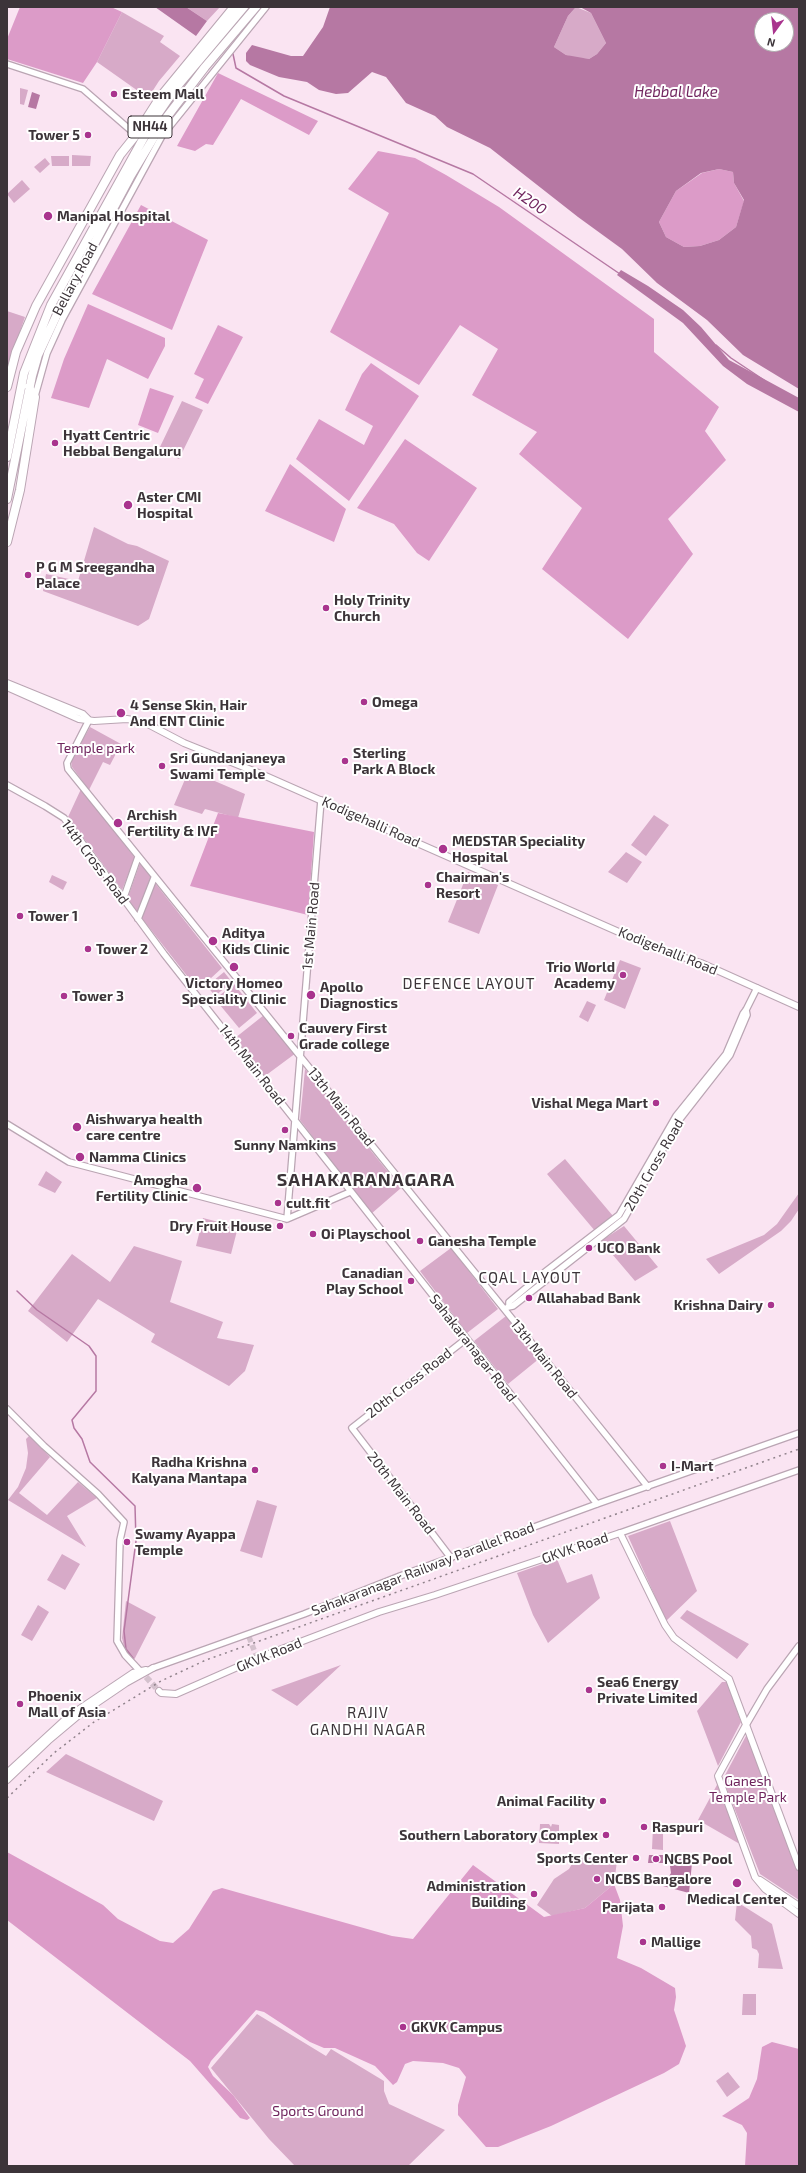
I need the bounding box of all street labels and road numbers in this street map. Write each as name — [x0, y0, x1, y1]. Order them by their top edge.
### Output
road number: NH44 — [128, 116, 172, 138]
street label: Bellary Road — [49, 239, 101, 319]
street label: Kodigehalli Road — [319, 793, 423, 851]
street label: 14th Cross Road — [58, 816, 132, 908]
street label: 1st Main Road — [299, 881, 323, 971]
street label: Kodigehalli Road — [616, 923, 720, 979]
street label: 14th Main Road — [215, 1021, 289, 1109]
street label: 13th Main Road — [304, 1064, 378, 1150]
street label: 20th Cross Road — [621, 1116, 687, 1214]
street label: Sahakaranagar Road — [426, 1291, 520, 1405]
street label: 13th Main Road — [507, 1316, 581, 1402]
street label: 20th Cross Road — [363, 1344, 455, 1422]
street label: 20th Main Road — [364, 1448, 438, 1538]
street label: Sahakaranagar Railway Parallel Road — [309, 1519, 537, 1619]
street label: GKVK Road — [540, 1529, 610, 1567]
street label: GKVK Road — [234, 1634, 304, 1676]

